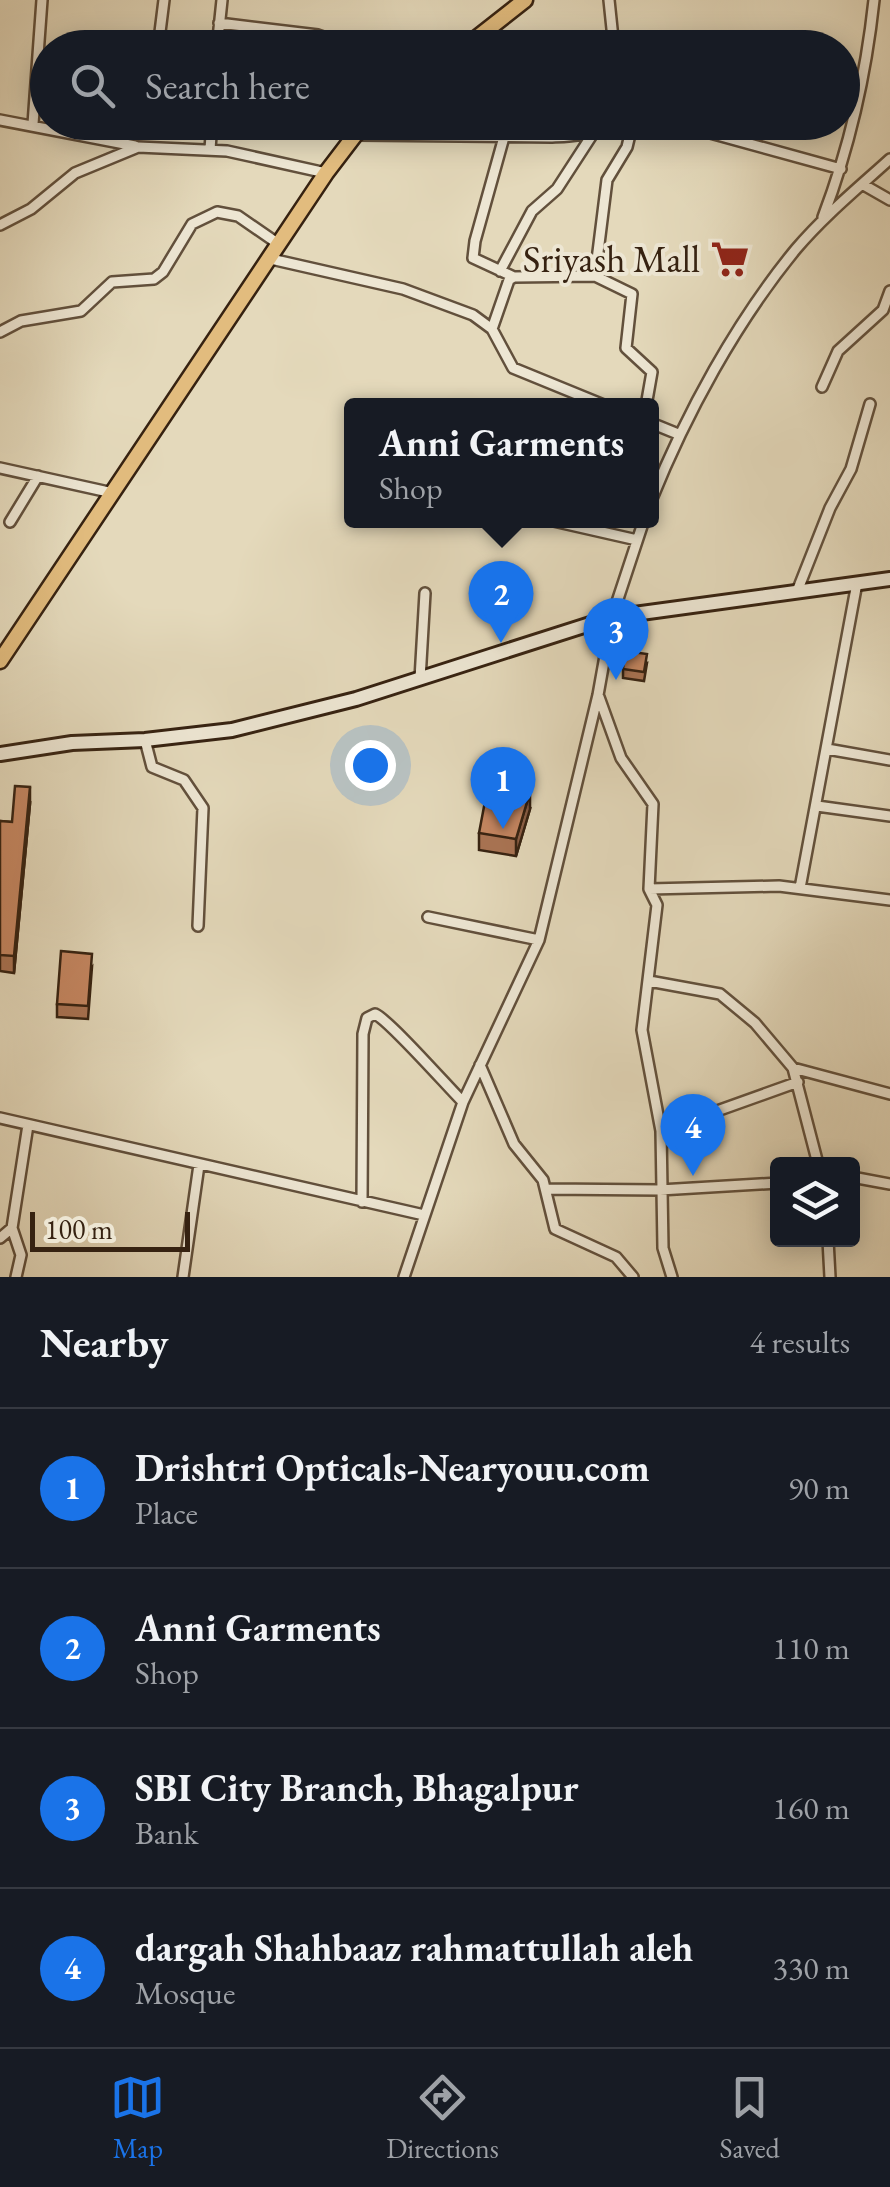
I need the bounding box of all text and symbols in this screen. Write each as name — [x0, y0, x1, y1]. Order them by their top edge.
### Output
search box — [30, 30, 860, 140]
icon: search — [65, 58, 120, 113]
text: Search here — [145, 61, 310, 110]
place label: Sriyash Mall — [523, 234, 700, 283]
supermarket icon: Sriyash Mall — [709, 238, 751, 280]
popup — [344, 398, 659, 528]
text: Anni Garments — [379, 418, 624, 467]
text: Shop — [379, 467, 443, 509]
pin: 2 — [468, 560, 534, 643]
pin: 3 — [584, 598, 648, 680]
your location — [345, 740, 396, 791]
pin: 1 — [470, 746, 536, 829]
pin: 4 — [660, 1094, 726, 1176]
map controls — [770, 1157, 860, 1247]
button: layers — [770, 1157, 860, 1247]
scale bar — [30, 1207, 190, 1252]
text: 100 m — [45, 1211, 113, 1247]
text: Nearby — [40, 1315, 169, 1370]
text: 4 results — [750, 1321, 850, 1363]
text: Drishtri Opticals-Nearyouu.com — [135, 1443, 650, 1492]
text: 1 — [64, 1467, 81, 1509]
text: 90 m — [788, 1467, 850, 1509]
text: Place — [135, 1492, 198, 1534]
text: Anni Garments — [135, 1603, 381, 1652]
text: 2 — [64, 1627, 81, 1669]
text: 110 m — [773, 1627, 850, 1669]
text: Shop — [135, 1652, 199, 1694]
text: SBI City Branch, Bhagalpur — [135, 1763, 578, 1812]
text: 3 — [64, 1787, 81, 1829]
text: 160 m — [773, 1787, 850, 1829]
text: Bank — [135, 1812, 198, 1854]
text: dargah Shahbaaz rahmattullah aleh — [135, 1923, 693, 1972]
text: 4 — [64, 1947, 81, 1989]
text: 330 m — [773, 1947, 850, 1989]
text: Mosque — [135, 1972, 235, 2014]
tab: Map — [110, 2070, 165, 2166]
tab: Directions — [386, 2070, 499, 2166]
tab: Saved — [720, 2070, 780, 2166]

